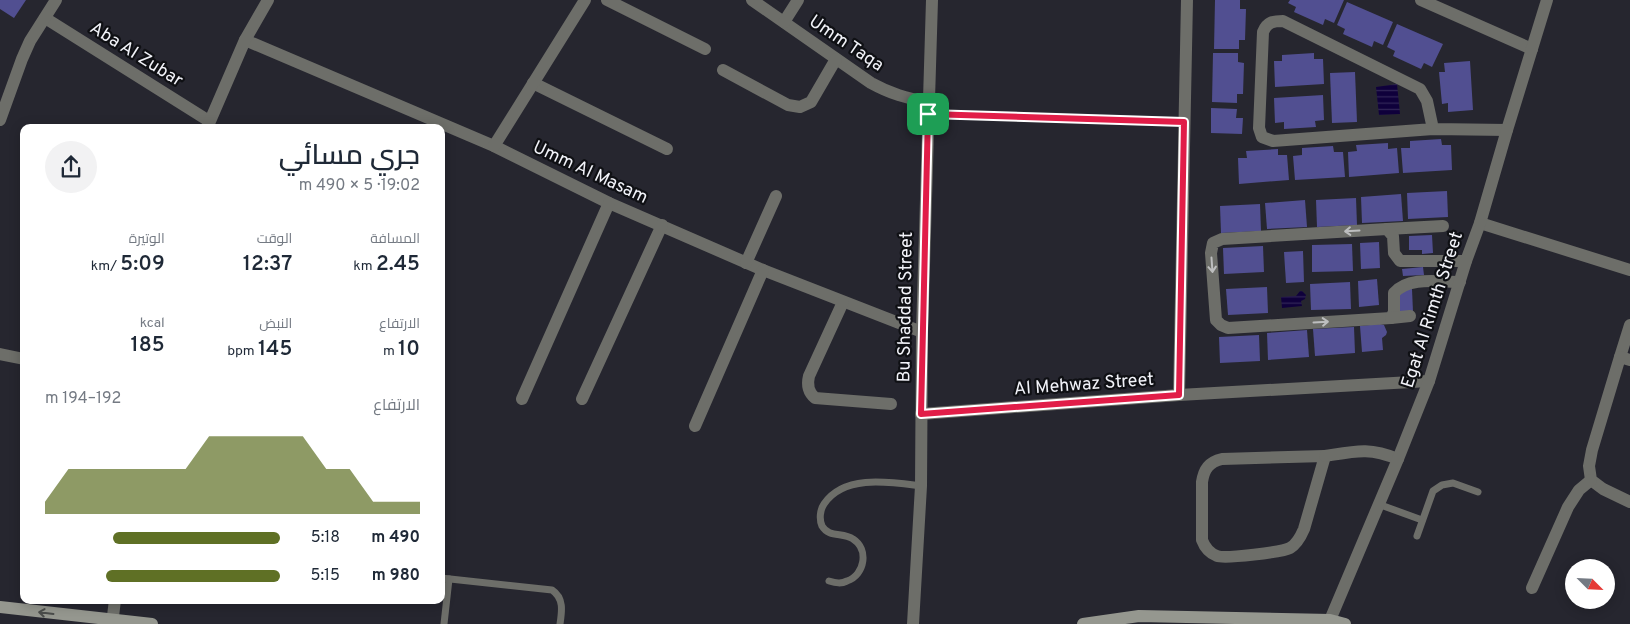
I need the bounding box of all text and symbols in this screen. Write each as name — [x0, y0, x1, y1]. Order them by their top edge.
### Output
street label: Umm Taqa — [804, 11, 888, 77]
street label: Aba Al Zubar — [85, 17, 187, 93]
pin — [907, 93, 949, 135]
icon: arrive — [914, 100, 942, 128]
street label: Umm Al Masam — [529, 136, 651, 210]
text: جري مسائي — [279, 139, 420, 175]
button: share — [45, 141, 97, 193]
text: 19:02 · 5 × 490 m — [299, 176, 420, 196]
one-way arrow — [1345, 226, 1361, 236]
street label: Egat Al Rimth Street — [1397, 229, 1469, 391]
text: الوتيرة — [129, 231, 165, 248]
text: الوقت — [257, 231, 292, 248]
text: المسافة — [370, 231, 420, 248]
street label: Bu Shaddad Street — [893, 231, 919, 383]
text: 5:09 — [120, 251, 165, 278]
text: 12:37 — [243, 251, 292, 278]
text: 2.45 — [376, 251, 420, 278]
one-way arrow — [1208, 257, 1217, 273]
text: /km — [91, 258, 120, 275]
text: km — [353, 258, 376, 275]
text: kcal — [140, 315, 165, 332]
text: النبض — [259, 316, 292, 333]
text: الارتفاع — [379, 316, 420, 333]
one-way arrow — [1312, 318, 1328, 327]
text: 185 — [130, 332, 165, 359]
text: 145 — [258, 336, 292, 363]
text: 10 — [398, 336, 420, 363]
text: bpm — [227, 343, 258, 360]
text: m — [383, 343, 398, 360]
street label: Al Mehwaz Street — [1013, 369, 1155, 401]
text: 192–194 m — [45, 389, 121, 409]
text: الارتفاع — [373, 396, 420, 416]
text: 5:18 — [311, 528, 340, 548]
text: 490 m — [371, 528, 420, 548]
north arrow — [1565, 559, 1615, 609]
map controls — [1565, 559, 1615, 609]
text: 5:15 — [311, 566, 340, 586]
text: 980 m — [372, 566, 420, 586]
one-way arrow — [38, 608, 54, 618]

